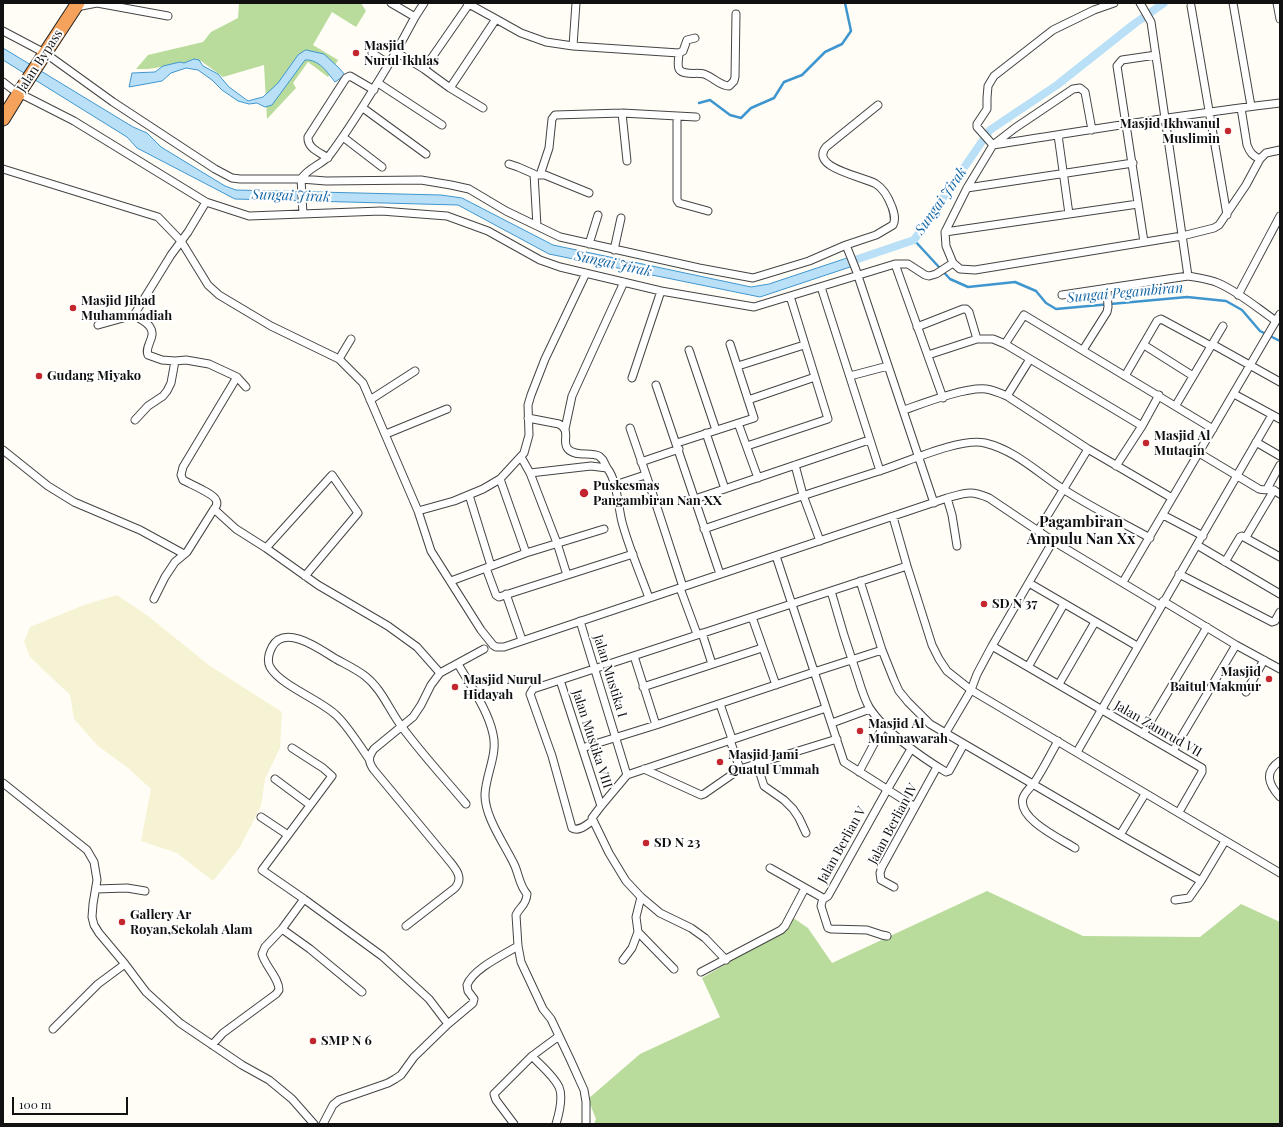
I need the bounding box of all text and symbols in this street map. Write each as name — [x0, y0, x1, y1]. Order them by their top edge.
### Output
street label: Jalan Bypass — [14, 27, 66, 95]
place label: Masjid Nurul Ikhlas — [364, 38, 439, 69]
marker: Masjid Nurul Ikhlas — [351, 48, 361, 58]
place label: Masjid Ikhwanul Muslimin — [1120, 116, 1220, 147]
marker: Masjid Ikhwanul Muslimin — [1223, 126, 1233, 136]
water label: Sungai Jirak — [912, 164, 970, 238]
water label: Sungai Jirak — [251, 186, 331, 206]
water label: Sungai Jirak — [573, 248, 653, 280]
water label: Sungai Pegambiran — [1066, 280, 1184, 306]
place label: Masjid Jihad Muhammadiah — [81, 293, 172, 324]
marker: Masjid Jihad Muhammadiah — [68, 303, 78, 313]
place label: Gudang Miyako — [47, 368, 141, 384]
marker: Gudang Miyako — [34, 371, 44, 381]
place label: Masjid Al Mutaqin — [1154, 428, 1210, 459]
marker: Masjid Al Mutaqin — [1141, 438, 1151, 448]
place label: Puskesmas Pangambiran Nan XX — [593, 478, 722, 509]
marker: Puskesmas Pangambiran Nan XX — [578, 487, 590, 499]
district label: Pagambiran Ampulu Nan Xx — [1027, 513, 1135, 548]
place label: SD N 37 — [992, 596, 1037, 612]
marker: SD N 37 — [979, 599, 989, 609]
street label: Jalan Mustika I — [590, 633, 630, 719]
place label: Masjid Baitul Makmur — [1170, 664, 1261, 695]
place label: Masjid Nurul Hidayah — [463, 672, 542, 703]
marker: Masjid Baitul Makmur — [1264, 674, 1274, 684]
marker: Masjid Nurul Hidayah — [450, 682, 460, 692]
street label: Jalan Mustika VIII — [569, 688, 615, 790]
street label: Jalan Zamrud VII — [1111, 698, 1205, 760]
place label: Masjid Al Munnawarah — [868, 716, 948, 747]
marker: Masjid Al Munnawarah — [855, 726, 865, 736]
place label: Masjid Jami Quatul Ummah — [728, 747, 819, 778]
marker: Masjid Jami Quatul Ummah — [715, 757, 725, 767]
street label: Jalan Berlian IV — [865, 781, 921, 867]
street label: Jalan Berlian V — [815, 804, 869, 886]
place label: SD N 23 — [654, 835, 700, 851]
marker: SD N 23 — [641, 838, 651, 848]
place label: Gallery Ar Royan,Sekolah Alam — [130, 907, 253, 938]
marker: Gallery Ar Royan,Sekolah Alam — [117, 917, 127, 927]
place label: SMP N 6 — [321, 1033, 372, 1049]
marker: SMP N 6 — [308, 1036, 318, 1046]
scale bar — [14, 1089, 130, 1115]
text: 100 m — [19, 1096, 51, 1112]

